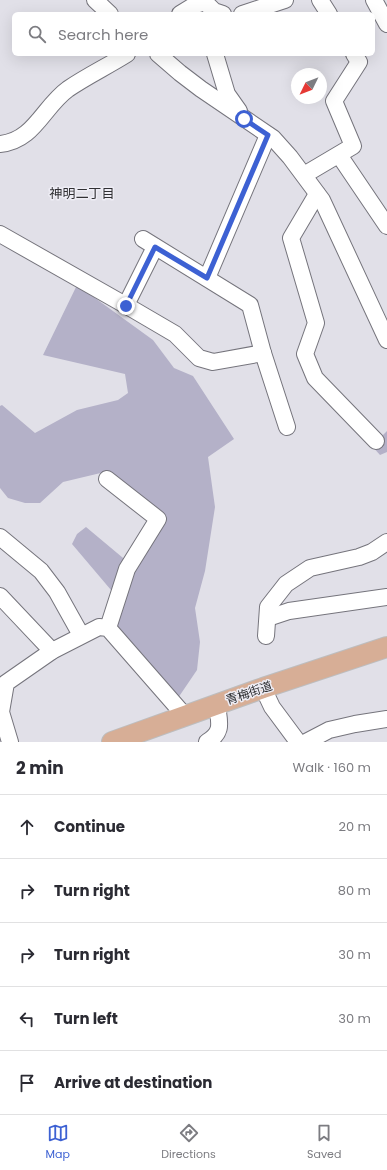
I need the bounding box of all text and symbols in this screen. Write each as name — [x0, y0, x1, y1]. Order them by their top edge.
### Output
search box — [12, 12, 375, 56]
icon: search — [26, 23, 48, 45]
text: Search here — [58, 24, 148, 45]
north arrow — [291, 68, 327, 104]
route start — [235, 110, 253, 128]
district label: 神明二丁目 — [49, 184, 115, 203]
route end — [117, 297, 135, 315]
street label: 青梅街道 — [223, 677, 274, 708]
text: 2 min — [16, 756, 64, 780]
text: Walk · 160 m — [292, 758, 371, 777]
icon: ahead — [16, 816, 38, 838]
text: Continue — [54, 816, 125, 837]
text: 20 m — [338, 817, 371, 836]
icon: right — [16, 880, 38, 902]
text: Turn right — [54, 880, 130, 901]
text: 80 m — [338, 881, 371, 900]
icon: right — [16, 944, 38, 966]
text: Turn right — [54, 944, 130, 965]
text: 30 m — [338, 945, 371, 964]
icon: left — [16, 1008, 38, 1030]
text: Turn left — [54, 1008, 118, 1029]
text: 30 m — [338, 1009, 371, 1028]
icon: arrive — [16, 1072, 38, 1094]
text: Arrive at destination — [54, 1072, 212, 1093]
tab: Map — [46, 1122, 70, 1163]
tab: Directions — [161, 1122, 216, 1163]
tab: Saved — [307, 1122, 341, 1163]

